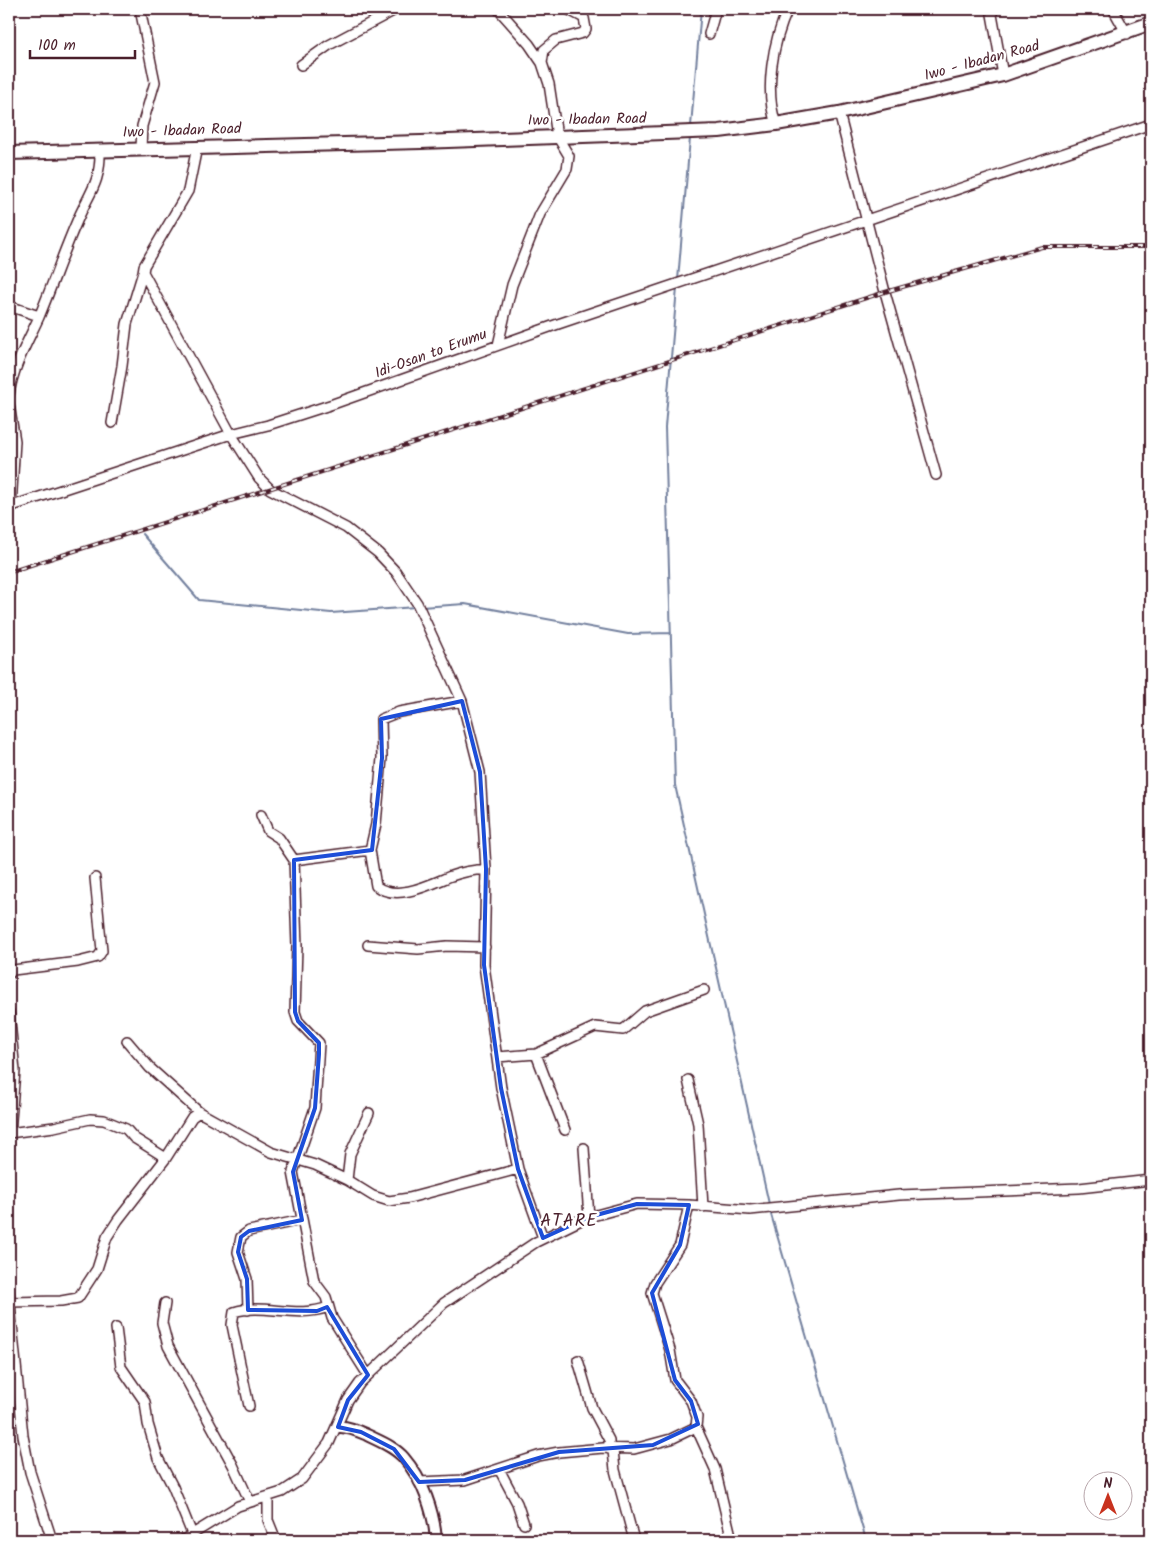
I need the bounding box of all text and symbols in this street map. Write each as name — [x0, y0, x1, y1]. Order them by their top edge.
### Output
scale bar — [30, 28, 135, 60]
text: 100 m — [38, 34, 76, 58]
street label: Iwo - Ibadan Road — [922, 34, 1043, 88]
street label: Iwo - Ibadan Road — [527, 107, 647, 133]
street label: Iwo - Ibadan Road — [122, 117, 242, 145]
street label: Idi-Osan to Erumu — [371, 323, 491, 385]
district label: ATARE — [540, 1207, 598, 1236]
north arrow — [1082, 1472, 1132, 1522]
text: N — [1104, 1473, 1113, 1495]

